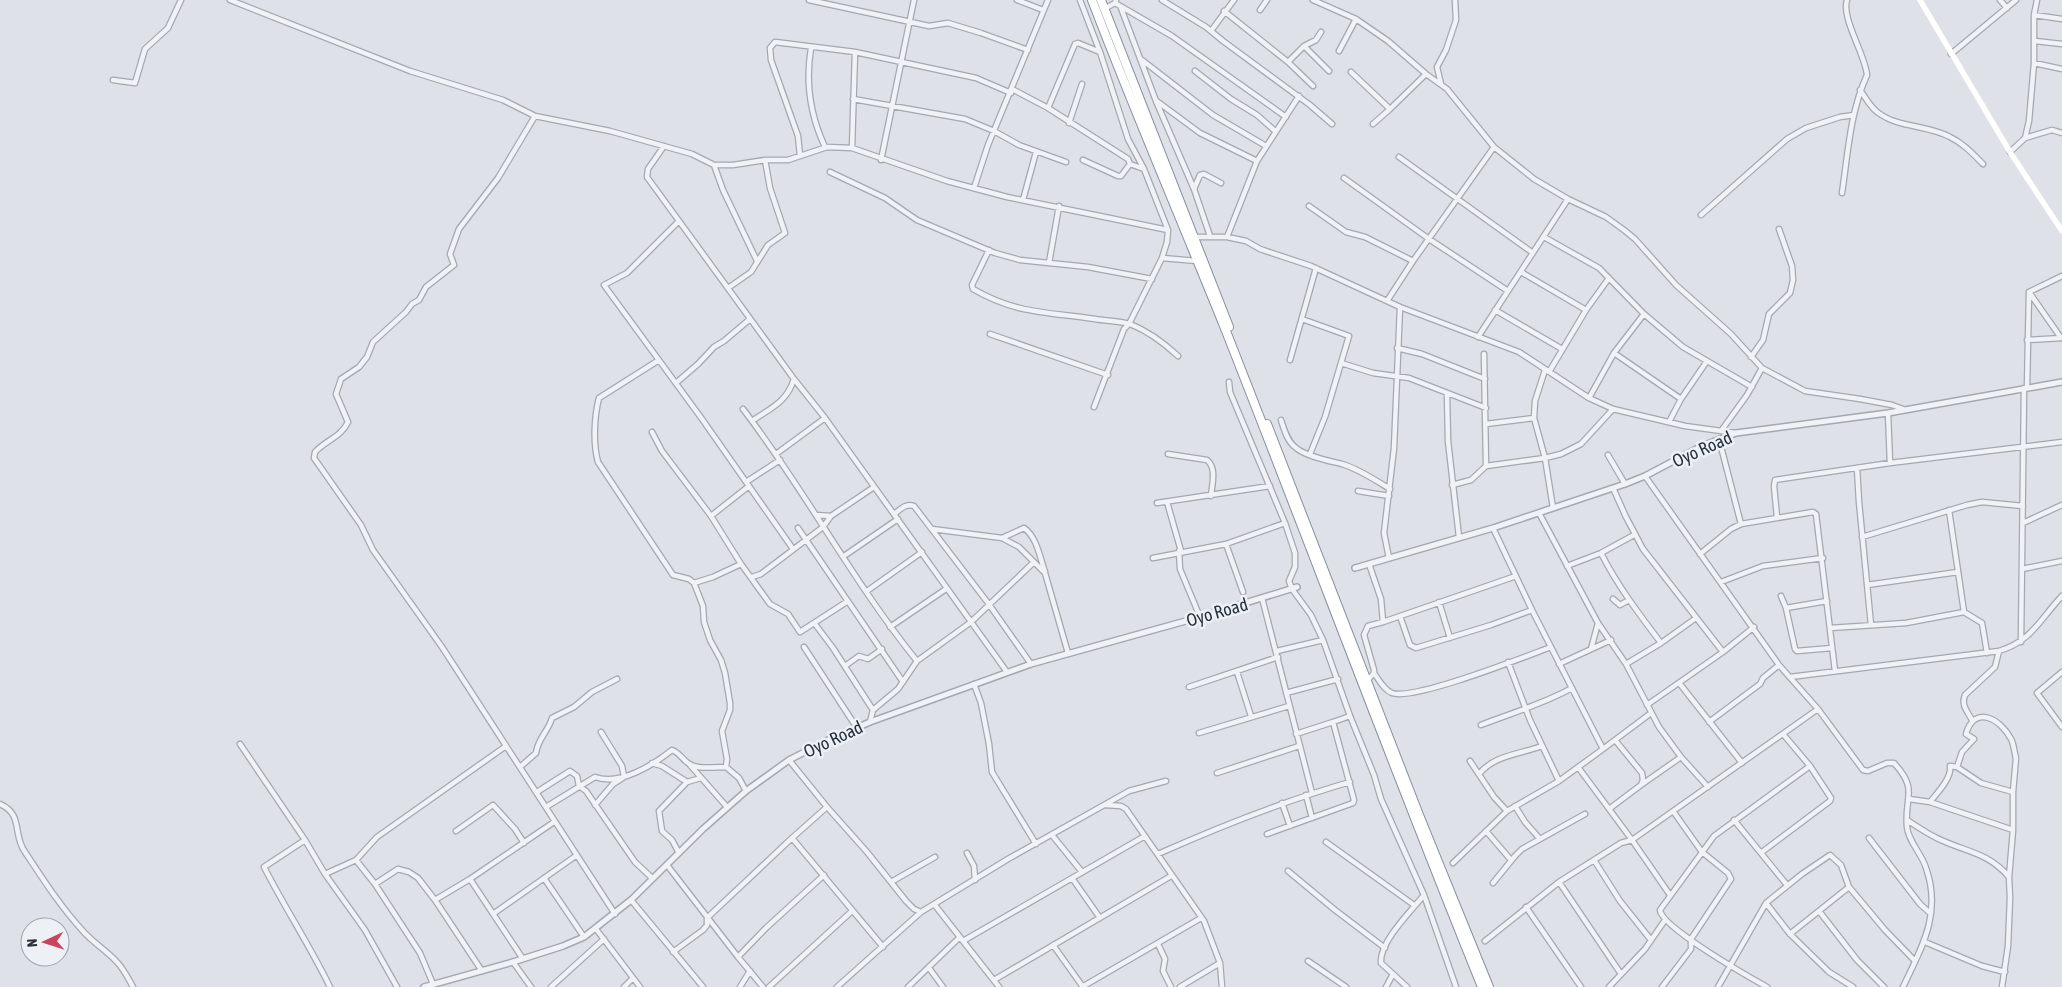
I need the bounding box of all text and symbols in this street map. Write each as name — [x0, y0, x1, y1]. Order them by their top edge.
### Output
street label: Oyo Road — [1669, 427, 1735, 471]
street label: Oyo Road — [1184, 593, 1250, 631]
street label: Oyo Road — [800, 716, 866, 762]
north arrow — [20, 917, 70, 967]
text: N — [24, 938, 40, 948]

